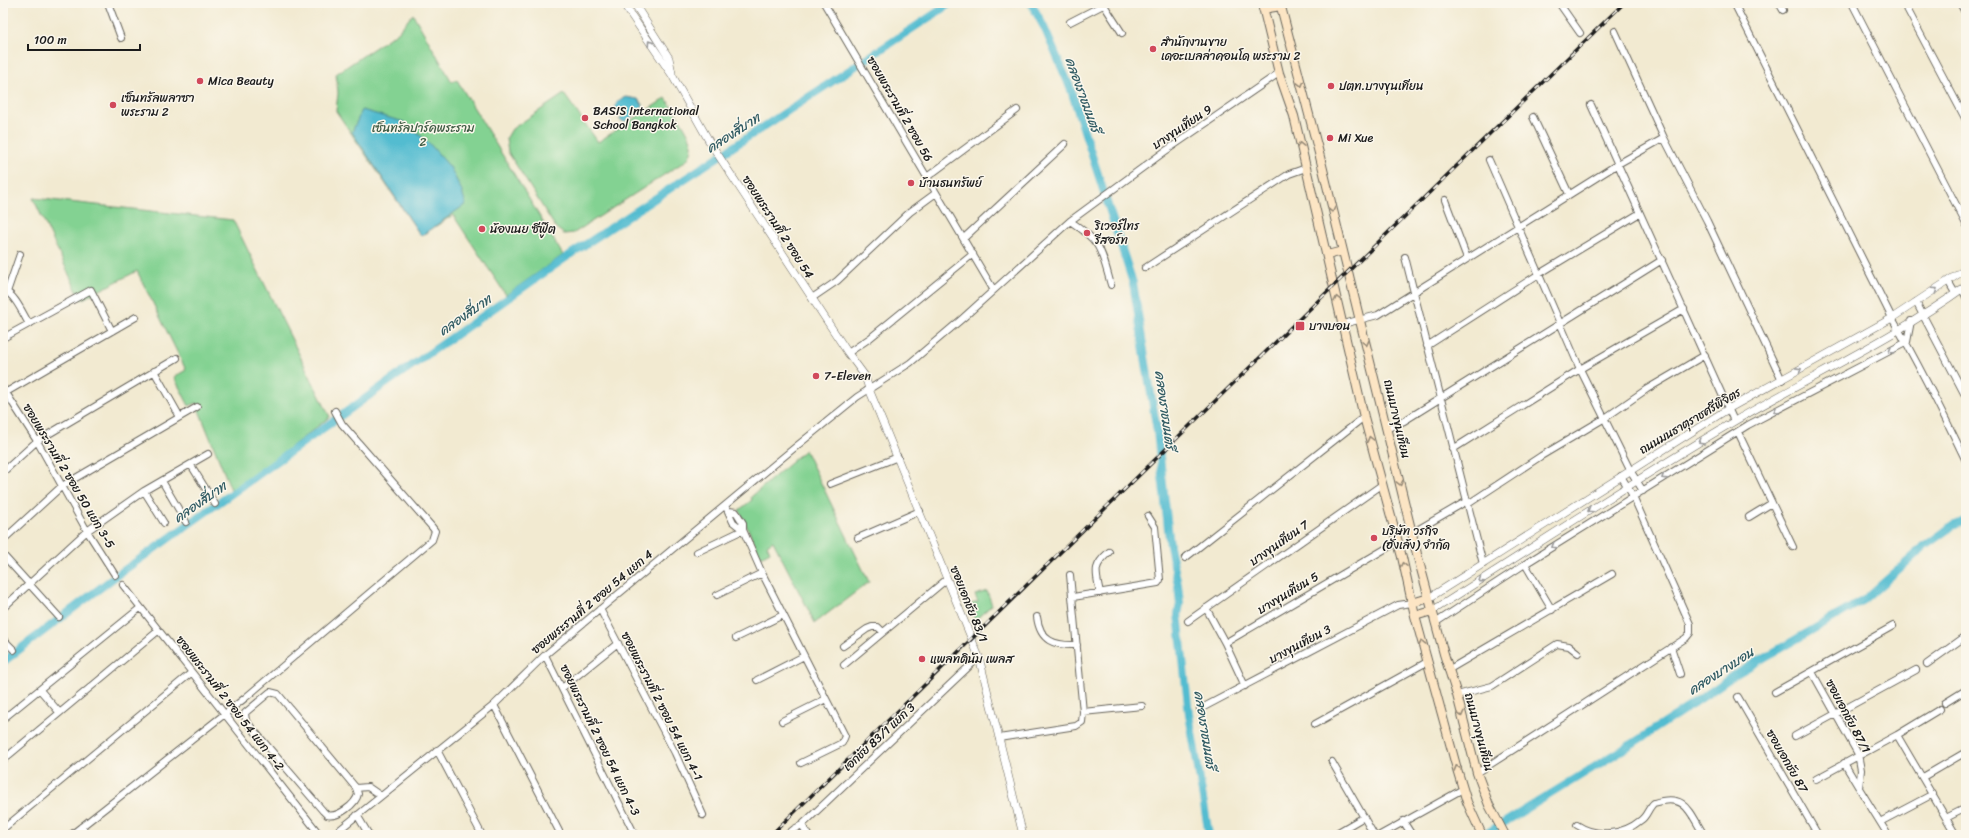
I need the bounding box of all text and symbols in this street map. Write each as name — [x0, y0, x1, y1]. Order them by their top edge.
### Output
scale bar — [28, 26, 140, 52]
text: 100 m — [34, 29, 67, 51]
place label: สำนักงานขาย เดอะเบลล่าคอนโด พระราม 2 — [1160, 31, 1301, 67]
one-way arrow — [648, 41, 655, 48]
marker: สำนักงานขาย เดอะเบลล่าคอนโด พระราม 2 — [1148, 44, 1158, 54]
street label: ซอยพระรามที่ 2 ซอย 56 — [861, 52, 939, 166]
water label: คลองราชมนตรี — [1059, 54, 1109, 141]
place label: Mica Beauty — [208, 70, 274, 92]
place label: ปตท.บางขุนเทียน — [1339, 75, 1424, 97]
marker: Mica Beauty — [195, 76, 205, 86]
one-way arrow — [1297, 81, 1305, 87]
marker: ปตท.บางขุนเทียน — [1326, 81, 1336, 91]
place label: เซ็นทรัลพลาซา พระราม 2 — [121, 87, 195, 123]
street label: บางขุนเทียน 9 — [1147, 99, 1217, 155]
marker: เซ็นทรัลพลาซา พระราม 2 — [108, 100, 118, 110]
place label: BASIS International School Bangkok — [593, 100, 699, 136]
water label: คลองสี่บาท — [701, 106, 766, 159]
marker: BASIS International School Bangkok — [580, 113, 590, 123]
park label: เซ็นทรัลปาร์คพระราม 2 — [372, 117, 475, 153]
place label: Mi Xue — [1338, 127, 1373, 149]
marker: Mi Xue — [1325, 133, 1335, 143]
one-way arrow — [1297, 142, 1305, 148]
street label: ซอยพระรามที่ 2 ซอย 54 — [736, 171, 820, 284]
place label: บ้านธนทรัพย์ — [919, 172, 984, 194]
marker: บ้านธนทรัพย์ — [906, 178, 916, 188]
one-way arrow — [1328, 207, 1336, 214]
place label: ริเวอร์ไทร รีสอร์ท — [1094, 215, 1140, 251]
place label: น้องเนย ซีฟู๊ต — [490, 218, 556, 240]
marker: น้องเนย ซีฟู๊ต — [477, 224, 487, 234]
marker: ริเวอร์ไทร รีสอร์ท — [1082, 228, 1092, 238]
water label: คลองสี่บาท — [434, 287, 498, 342]
one-way arrow — [1931, 287, 1938, 295]
one-way arrow — [1334, 296, 1342, 302]
place label: บางบอน — [1309, 315, 1350, 337]
marker: บางบอน — [1294, 320, 1306, 332]
one-way arrow — [1362, 339, 1370, 346]
one-way arrow — [1888, 346, 1895, 353]
place label: 7-Eleven — [824, 365, 871, 387]
one-way arrow — [1795, 368, 1803, 375]
water label: คลองราชมนตรี — [1148, 369, 1183, 456]
marker: 7-Eleven — [811, 371, 821, 381]
street label: ถนนบางขุนเทียน — [1377, 377, 1417, 461]
street label: ถนนมนธาตุราชศรีพิจิตร — [1635, 381, 1746, 460]
street label: ซอยพระรามที่ 2 ซอย 50 แยก 3-5 — [17, 399, 121, 553]
one-way arrow — [1772, 406, 1780, 413]
one-way arrow — [1366, 436, 1374, 442]
one-way arrow — [1698, 437, 1705, 444]
one-way arrow — [1661, 473, 1668, 480]
water label: คลองสี่บาท — [169, 474, 233, 529]
one-way arrow — [1395, 479, 1403, 486]
one-way arrow — [1587, 505, 1594, 513]
street label: บางขุนเทียน 7 — [1245, 514, 1314, 572]
place label: บริษัท วรกิจ (ฮั่งเล้ง) จำกัด — [1382, 520, 1450, 556]
marker: บริษัท วรกิจ (ฮั่งเล้ง) จำกัด — [1369, 533, 1379, 543]
one-way arrow — [1551, 541, 1558, 549]
street label: ซอยพระรามที่ 2 ซอย 54 แยก 4 — [526, 544, 658, 660]
one-way arrow — [1400, 561, 1408, 568]
street label: ซอยเอกชัย 83/1 — [944, 562, 994, 646]
street label: บางขุนเทียน 5 — [1253, 566, 1323, 620]
one-way arrow — [1478, 576, 1485, 583]
street label: บางขุนเทียน 3 — [1265, 618, 1336, 670]
street label: ซอยพระรามที่ 2 ซอย 54 แยก 4-1 — [615, 628, 709, 784]
street label: ซอยพระรามที่ 2 ซอย 54 แยก 4-2 — [170, 631, 290, 775]
one-way arrow — [1419, 640, 1427, 646]
water label: คลองบางบอน — [1683, 640, 1760, 701]
place label: แพลทตินัม เพลส — [930, 648, 1015, 670]
marker: แพลทตินัม เพลส — [917, 654, 927, 664]
street label: ซอยพระรามที่ 2 ซอย 54 แยก 4-3 — [554, 660, 647, 820]
street label: ซอยเอกชัย 87/1 — [1819, 675, 1877, 757]
water label: คลองราชมนตรี — [1187, 689, 1223, 776]
street label: ถนนบางขุนเทียน — [1458, 690, 1500, 774]
street label: เอกชัย 83/1 แยก 3 — [838, 697, 921, 777]
one-way arrow — [1457, 711, 1465, 717]
street label: ซอยเอกชัย 87 — [1760, 725, 1815, 798]
one-way arrow — [1453, 765, 1462, 772]

